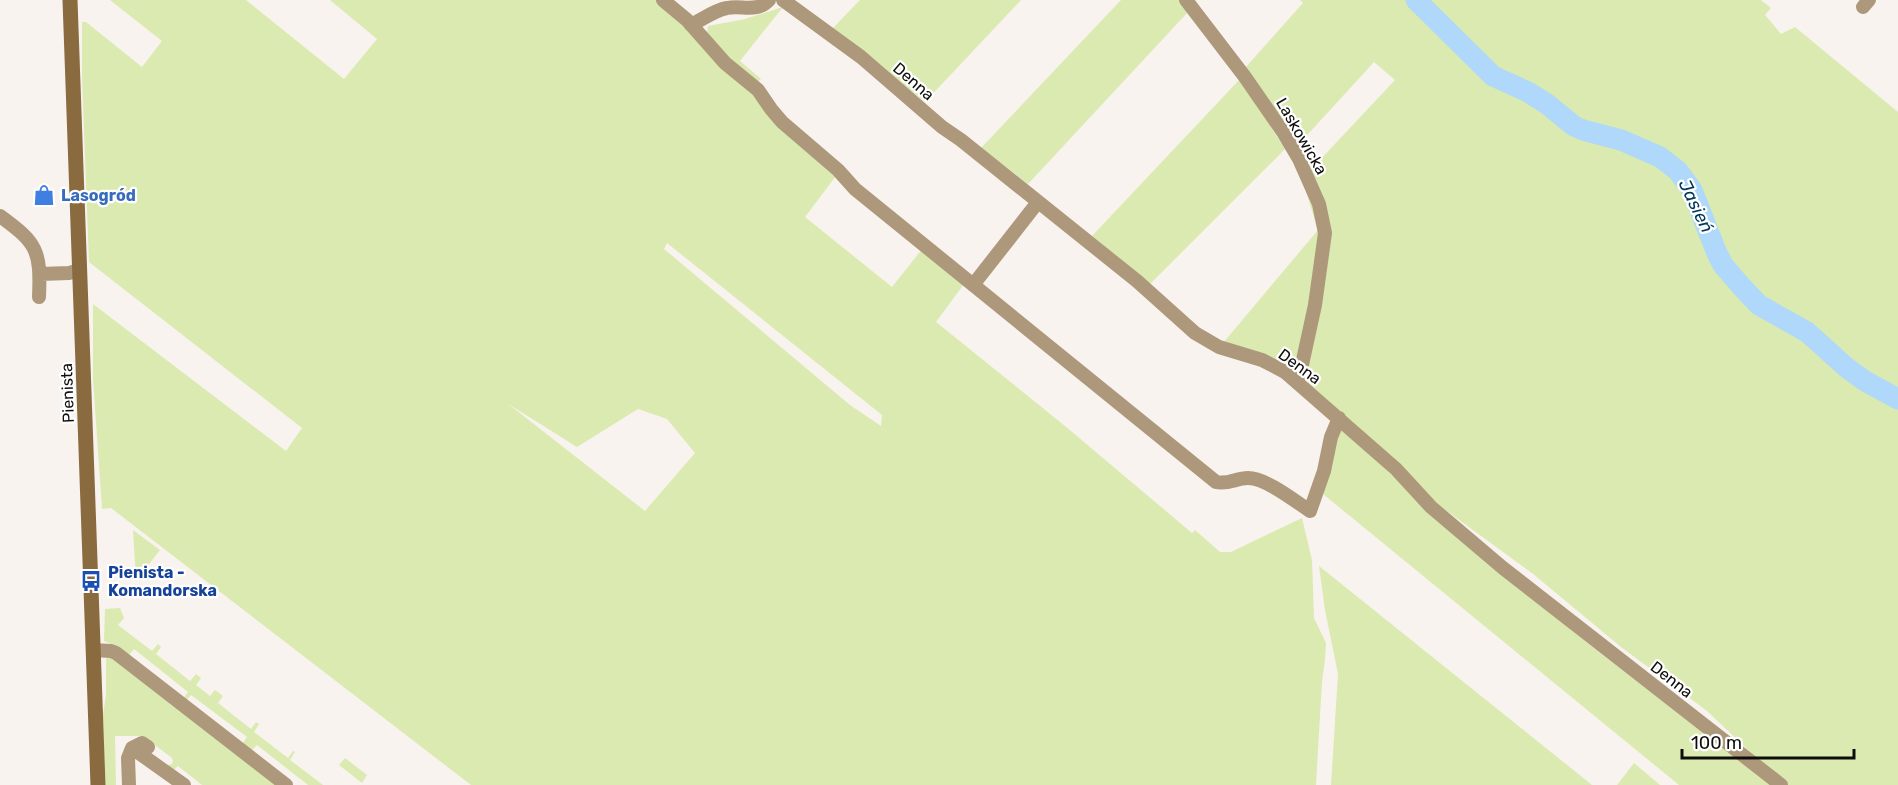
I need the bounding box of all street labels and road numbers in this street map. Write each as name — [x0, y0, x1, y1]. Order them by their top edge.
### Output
street label: Denna — [889, 58, 938, 104]
street label: Laskowicka — [1272, 95, 1331, 178]
street label: Denna — [1275, 345, 1325, 388]
street label: Pienista — [57, 363, 78, 423]
street label: Denna — [1647, 657, 1697, 702]

